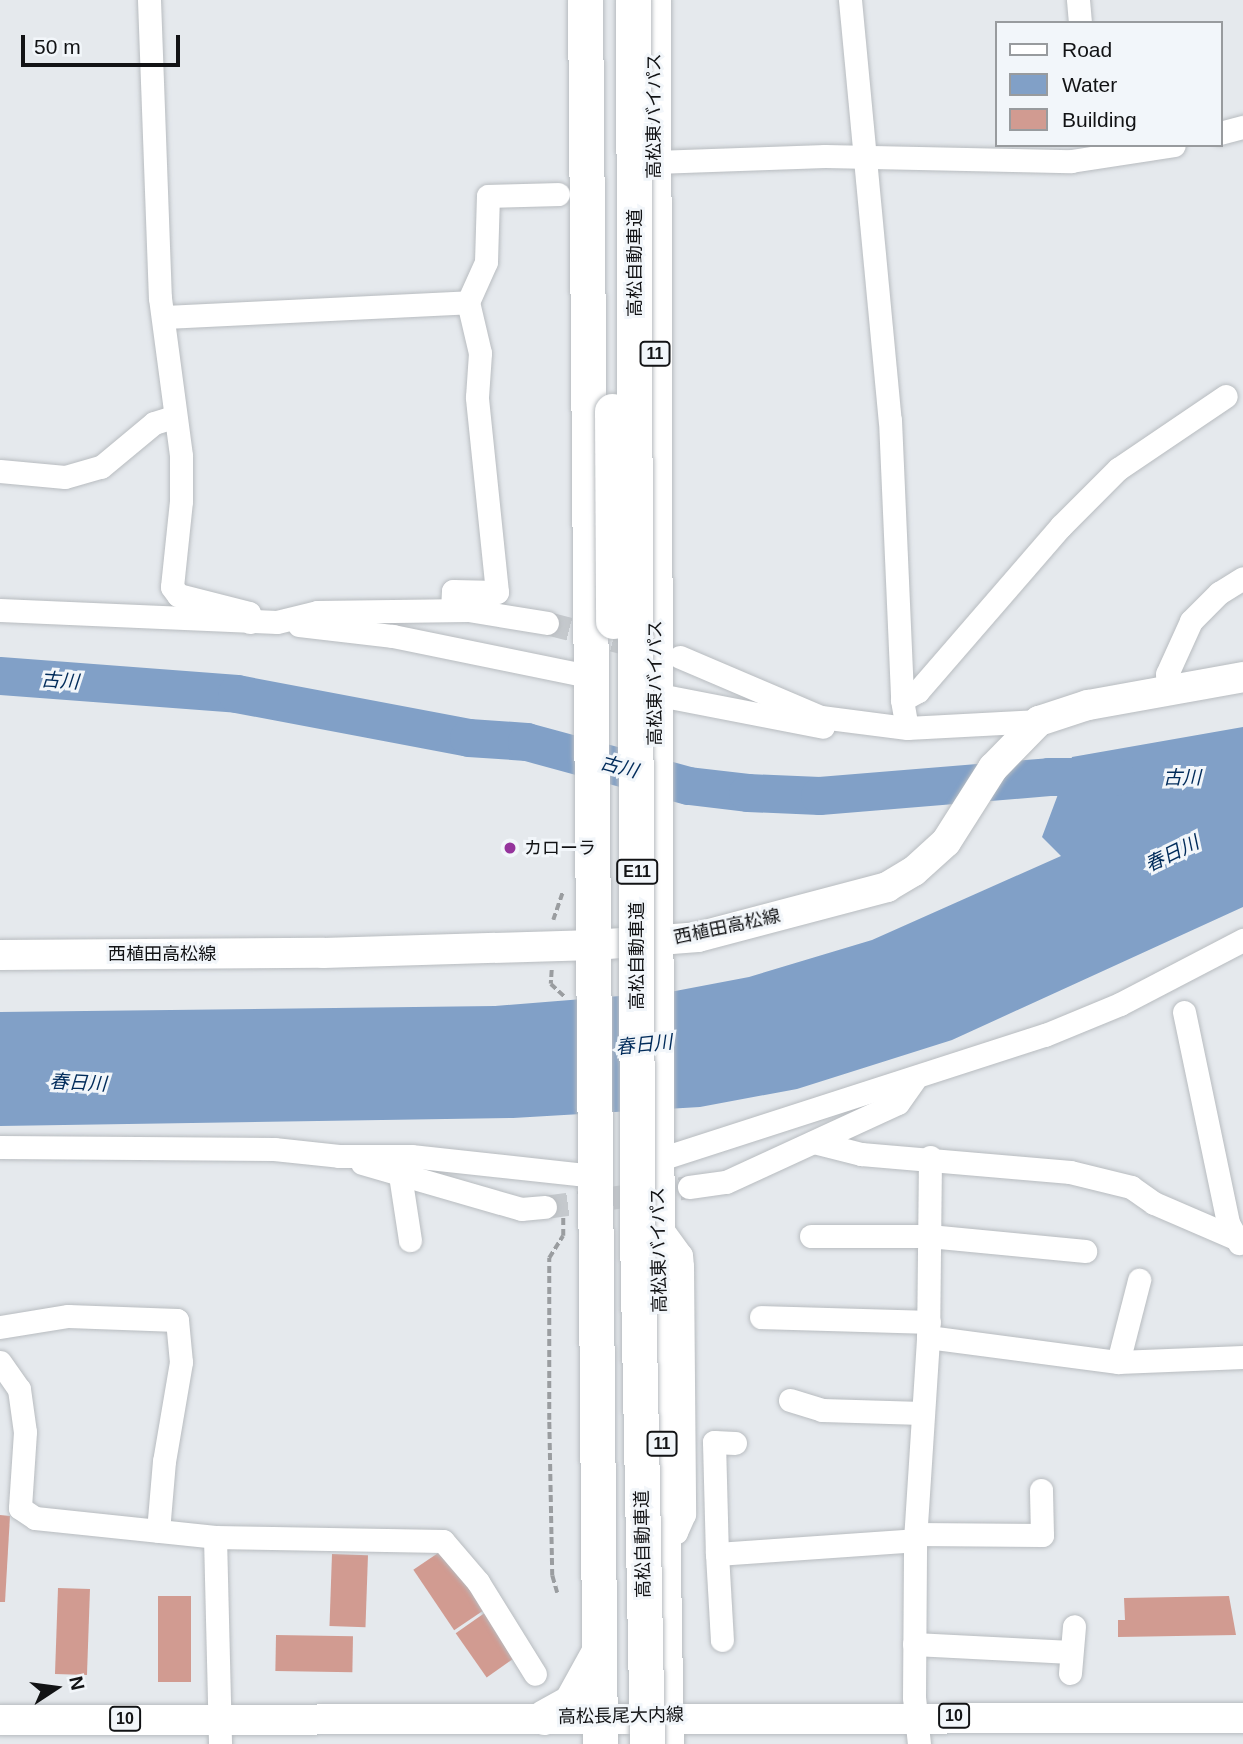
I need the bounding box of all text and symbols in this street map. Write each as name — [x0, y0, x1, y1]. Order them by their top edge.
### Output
scale bar — [24, 21, 184, 65]
legend — [995, 21, 1222, 147]
text: 50 m — [34, 35, 81, 58]
text: Road — [1062, 38, 1112, 61]
street label: 高松東バイパス — [643, 53, 665, 179]
text: Water — [1062, 73, 1117, 96]
text: Building — [1062, 108, 1137, 131]
street label: 高松自動車道 — [624, 209, 646, 317]
road number: 11 — [639, 342, 671, 366]
street label: 高松東バイパス — [644, 620, 666, 746]
water label: 古川 — [40, 668, 80, 694]
water label: 古川 — [598, 751, 640, 783]
water label: 古川 — [1163, 767, 1201, 789]
water label: 春日川 — [1141, 831, 1203, 877]
place label: カローラ — [524, 837, 596, 859]
marker: カローラ — [502, 840, 518, 856]
road number: E11 — [616, 860, 658, 884]
street label: 高松自動車道 — [626, 902, 648, 1010]
street label: 西植田高松線 — [672, 905, 782, 949]
street label: 西植田高松線 — [108, 943, 216, 965]
water label: 春日川 — [614, 1031, 674, 1059]
water label: 春日川 — [49, 1070, 107, 1096]
street label: 高松東バイパス — [647, 1187, 671, 1313]
road number: 11 — [646, 1432, 678, 1456]
street label: 高松自動車道 — [631, 1490, 655, 1598]
north arrow — [21, 1653, 91, 1723]
text: N — [65, 1674, 89, 1692]
street label: 高松長尾大内線 — [558, 1704, 684, 1728]
road number: 10 — [936, 1704, 972, 1728]
road number: 10 — [108, 1707, 142, 1732]

